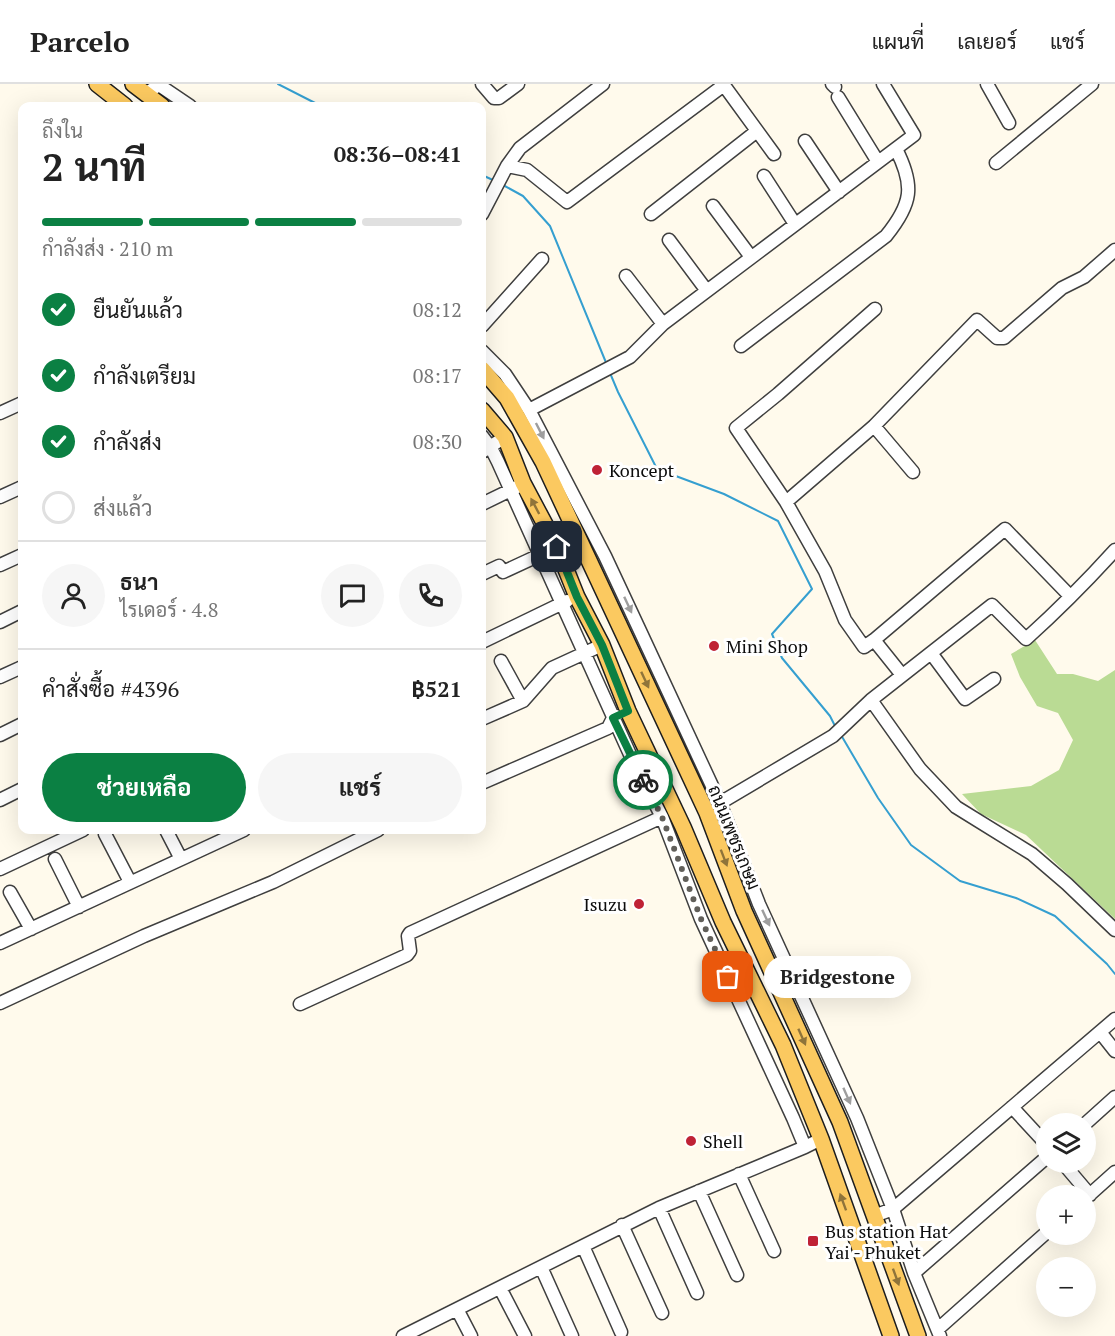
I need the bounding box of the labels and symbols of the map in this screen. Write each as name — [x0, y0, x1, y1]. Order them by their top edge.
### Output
one-way arrow — [535, 423, 545, 440]
place label: Koncept — [609, 458, 675, 482]
marker: Koncept — [590, 463, 604, 477]
one-way arrow — [530, 497, 540, 514]
pin — [531, 521, 582, 572]
one-way arrow — [624, 597, 633, 614]
place label: Mini Shop — [726, 634, 808, 658]
marker: Mini Shop — [707, 639, 721, 653]
one-way arrow — [640, 672, 649, 689]
courier — [613, 750, 673, 810]
street label: ถนนเพชรเกษม — [703, 781, 767, 893]
one-way arrow — [719, 850, 729, 868]
place label: Isuzu — [583, 892, 627, 916]
marker: Isuzu — [632, 897, 646, 911]
one-way arrow — [761, 910, 771, 928]
pin — [702, 951, 753, 1002]
callout: Bridgestone — [764, 956, 911, 998]
one-way arrow — [797, 1028, 807, 1046]
one-way arrow — [842, 1087, 852, 1105]
place label: Shell — [703, 1129, 743, 1153]
marker: Shell — [684, 1134, 698, 1148]
one-way arrow — [837, 1193, 847, 1211]
place label: Bus station Hat Yai - Phuket — [825, 1219, 948, 1264]
marker: Bus station Hat Yai - Phuket — [806, 1234, 820, 1248]
one-way arrow — [892, 1268, 902, 1286]

